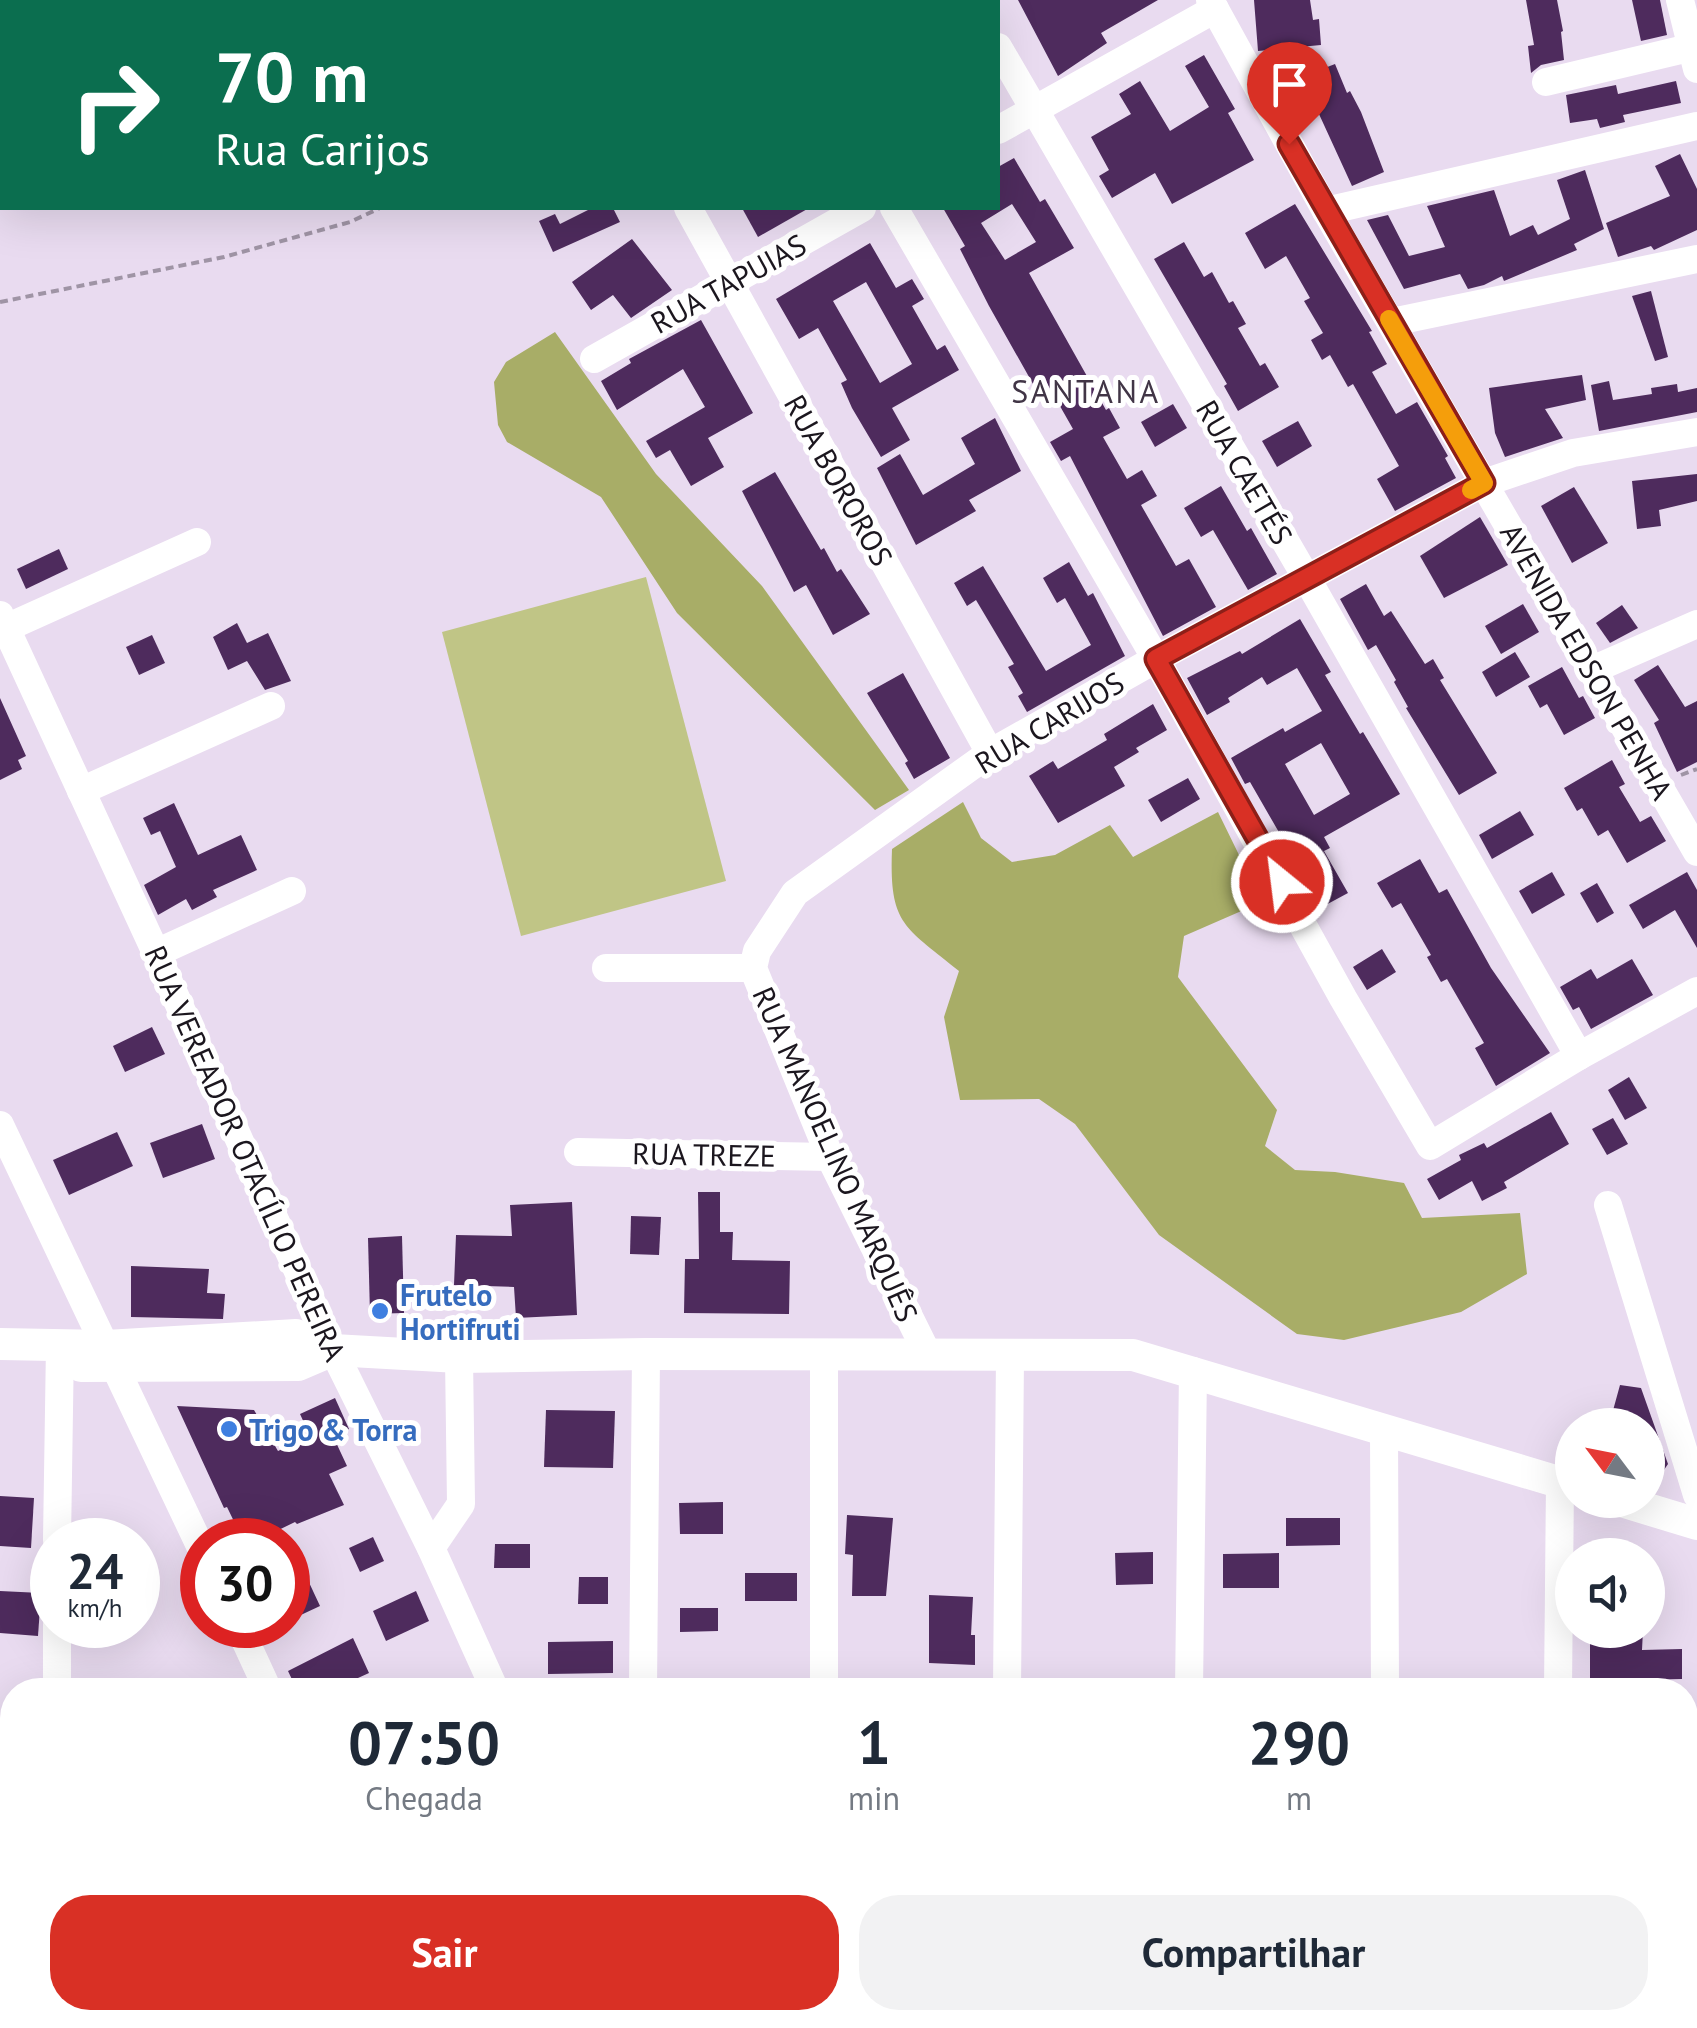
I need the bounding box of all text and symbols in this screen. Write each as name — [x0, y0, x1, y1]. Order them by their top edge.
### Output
text: 70 m — [215, 31, 368, 121]
icon: right — [50, 40, 180, 170]
pin — [1247, 42, 1332, 145]
icon: arrive — [1262, 57, 1317, 112]
text: Rua Carijos — [215, 119, 430, 177]
street label: RUA TAPUIAS — [644, 224, 812, 342]
district label: SANTANA — [1011, 370, 1161, 412]
street label: RUA BOROROS — [776, 388, 902, 572]
street label: RUA CAETÉS — [1188, 393, 1302, 551]
street label: AVENIDA EDSON PENHA — [1492, 516, 1682, 806]
street label: RUA CARIJOS — [967, 662, 1131, 782]
position arrow — [1230, 830, 1334, 934]
street label: RUA VEREADOR OTACÍLIO PEREIRA — [137, 939, 356, 1367]
street label: RUA MANOELINO MARQUÊS — [744, 980, 928, 1328]
street label: RUA TREZE — [632, 1133, 776, 1175]
place label: Frutelo Hortifruti — [400, 1275, 520, 1348]
marker: Frutelo Hortifruti — [369, 1300, 391, 1322]
north arrow — [1555, 1408, 1665, 1518]
map controls — [1555, 1408, 1665, 1648]
place label: Trigo & Torra — [249, 1410, 417, 1449]
marker: Trigo & Torra — [218, 1418, 240, 1440]
speed limit sign: 30 — [180, 1518, 310, 1648]
text: 24 — [67, 1538, 123, 1603]
button: sound — [1555, 1538, 1665, 1648]
text: km/h — [68, 1592, 122, 1624]
text: 07:50 — [348, 1703, 500, 1781]
text: 1 — [857, 1703, 891, 1781]
text: 290 — [1248, 1703, 1350, 1781]
text: Chegada — [365, 1777, 483, 1819]
text: min — [848, 1777, 900, 1819]
text: m — [1286, 1777, 1312, 1819]
button: Sair — [50, 1895, 839, 2010]
button: Compartilhar — [859, 1895, 1648, 2010]

